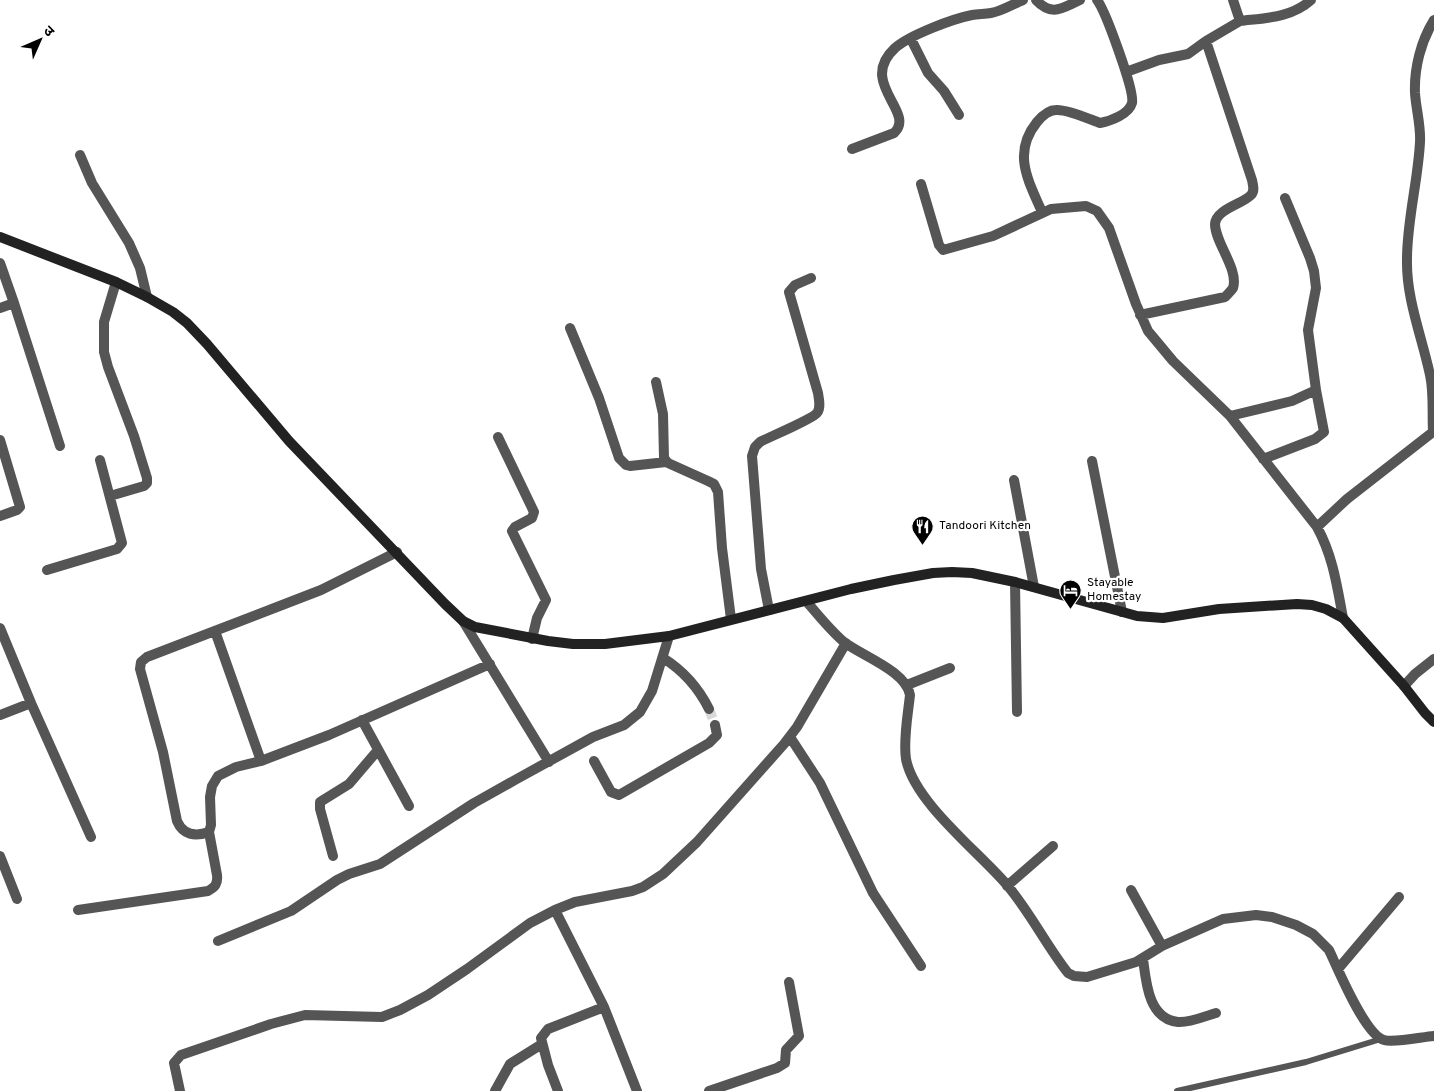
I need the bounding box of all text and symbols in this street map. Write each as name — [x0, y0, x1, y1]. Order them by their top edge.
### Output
north arrow — [15, 15, 65, 65]
text: उ — [39, 23, 58, 41]
restaurant icon: Tandoori Kitchen — [911, 514, 935, 545]
place label: Tandoori Kitchen — [939, 518, 1031, 534]
place label: Stayable Homestay — [1087, 575, 1141, 605]
hotel icon: Stayable Homestay — [1059, 578, 1083, 609]

